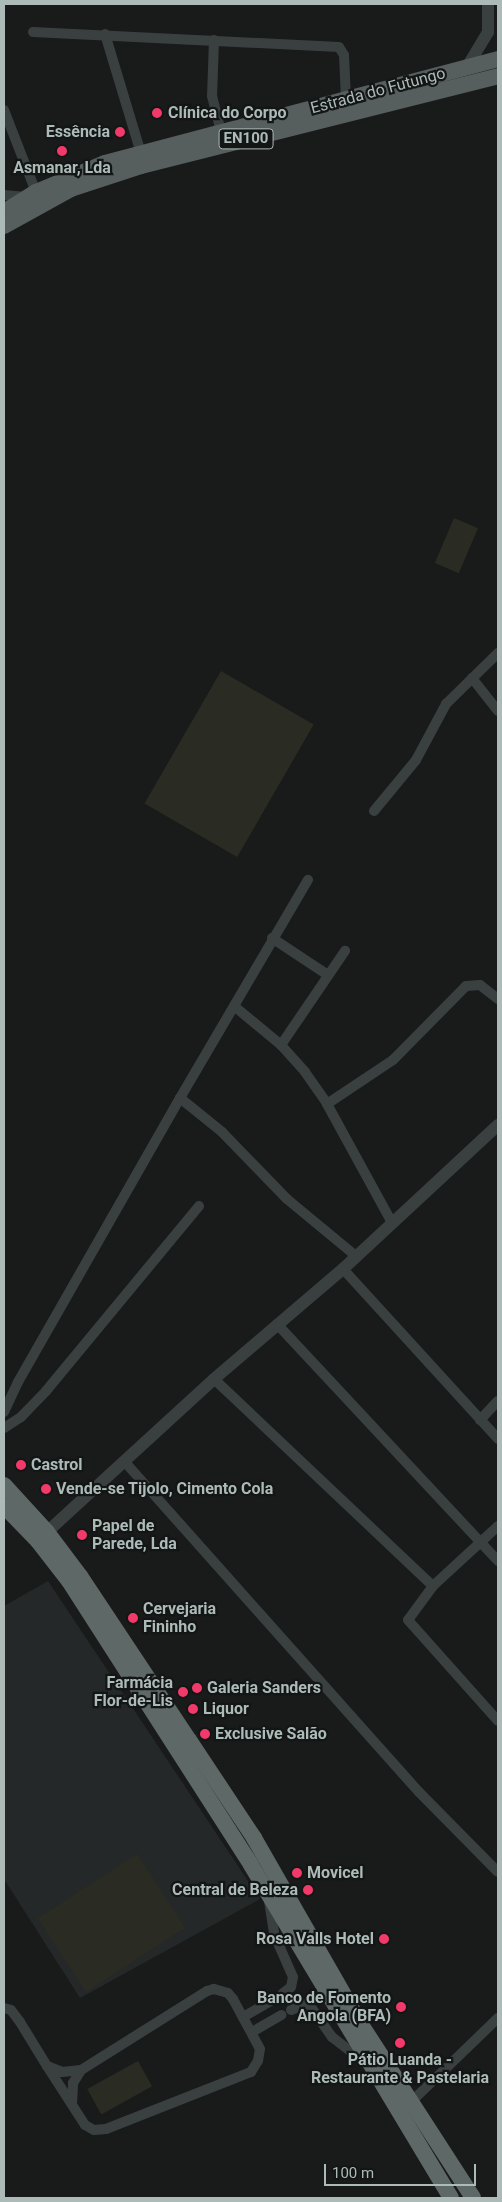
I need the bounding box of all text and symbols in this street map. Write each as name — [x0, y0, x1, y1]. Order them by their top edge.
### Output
street label: Estrada do Futungo — [309, 64, 447, 118]
place label: Clínica do Corpo — [168, 103, 287, 123]
marker: Clínica do Corpo — [150, 106, 164, 120]
place label: Essência — [46, 122, 110, 142]
marker: Essência — [114, 126, 126, 138]
road number: EN100 — [218, 126, 274, 152]
marker: Asmanar, Lda — [56, 145, 68, 157]
place label: Asmanar, Lda — [13, 158, 111, 178]
place label: Castrol — [31, 1455, 83, 1475]
marker: Castrol — [15, 1459, 27, 1471]
place label: Vende-se Tijolo, Cimento Cola — [56, 1479, 274, 1499]
marker: Vende-se Tijolo, Cimento Cola — [40, 1483, 52, 1495]
place label: Papel de Parede, Lda — [92, 1516, 177, 1554]
marker: Papel de Parede, Lda — [76, 1529, 88, 1541]
place label: Cervejaria Fininho — [143, 1599, 216, 1637]
marker: Cervejaria Fininho — [127, 1612, 139, 1624]
place label: Farmácia Flor-de-Lis — [94, 1673, 173, 1711]
place label: Galeria Sanders — [207, 1678, 321, 1698]
marker: Galeria Sanders — [191, 1682, 203, 1694]
marker: Farmácia Flor-de-Lis — [177, 1686, 189, 1698]
place label: Liquor — [203, 1699, 249, 1719]
marker: Liquor — [187, 1703, 199, 1715]
place label: Exclusive Salão — [215, 1724, 327, 1744]
marker: Exclusive Salão — [199, 1728, 211, 1740]
place label: Movicel — [307, 1863, 363, 1883]
marker: Movicel — [291, 1867, 303, 1879]
place label: Central de Beleza — [172, 1880, 298, 1900]
marker: Central de Beleza — [302, 1884, 314, 1896]
place label: Rosa Valls Hotel — [256, 1929, 374, 1949]
marker: Rosa Valls Hotel — [378, 1933, 390, 1945]
place label: Banco de Fomento Angola (BFA) — [257, 1988, 391, 2026]
marker: Banco de Fomento Angola (BFA) — [395, 2001, 407, 2013]
marker: Pátio Luanda - Restaurante & Pastelaria — [394, 2037, 406, 2049]
place label: Pátio Luanda - Restaurante & Pastelaria — [311, 2050, 489, 2088]
scale bar — [327, 2154, 480, 2186]
text: 100 m — [332, 2164, 374, 2182]

